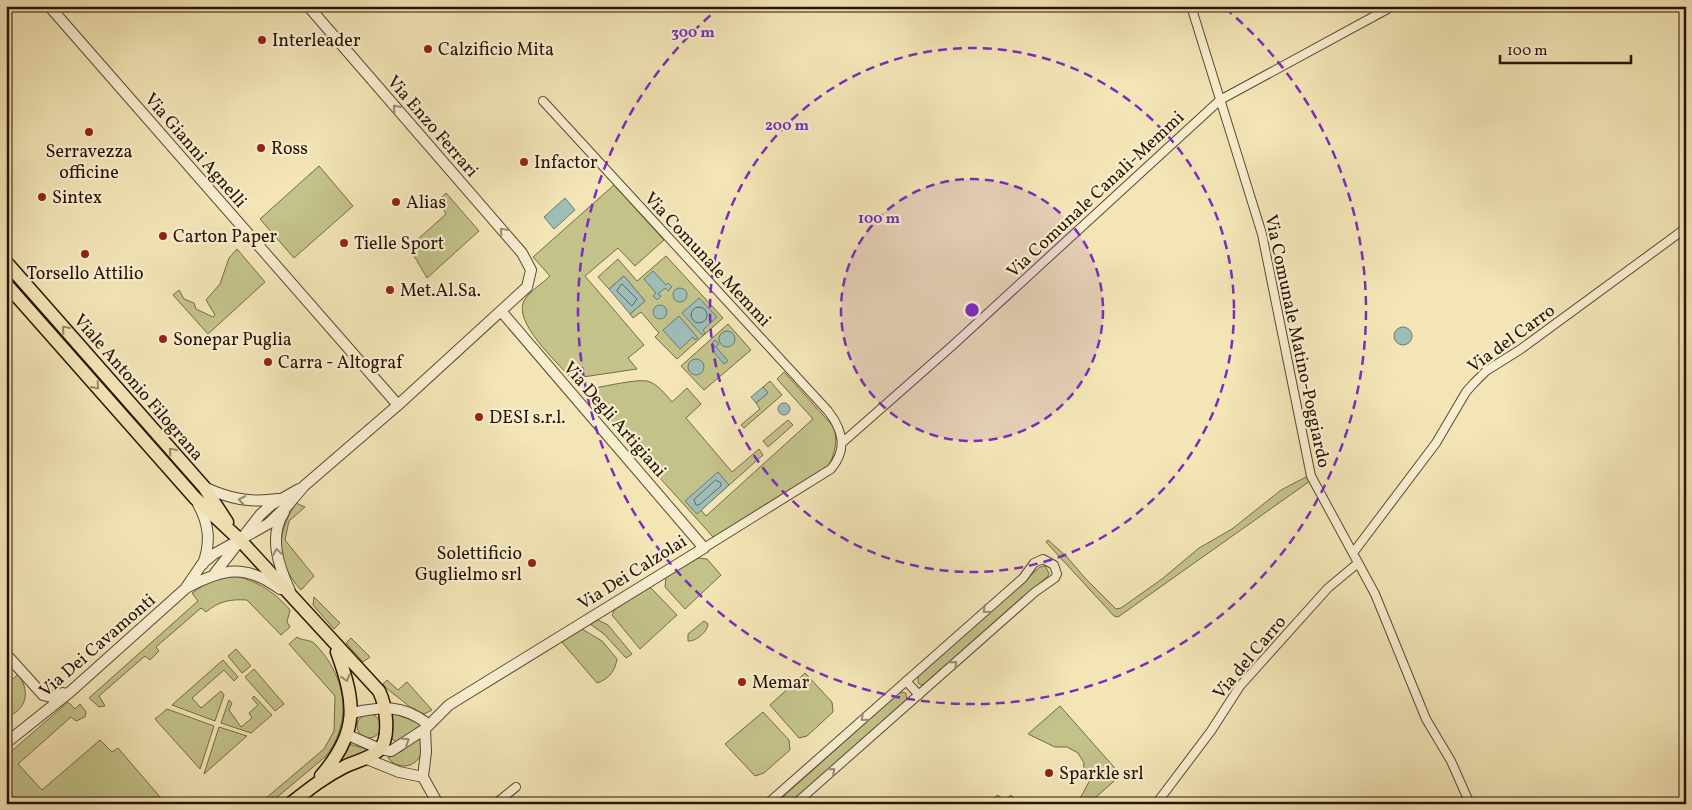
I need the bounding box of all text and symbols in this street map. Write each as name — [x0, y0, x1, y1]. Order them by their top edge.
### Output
text: 300 m — [671, 23, 715, 44]
place label: Interleader — [272, 29, 361, 54]
scale bar — [1500, 32, 1631, 64]
marker: Interleader — [256, 34, 268, 46]
place label: Calzificio Mita — [438, 38, 554, 63]
text: 100 m — [1507, 41, 1547, 62]
marker: Calzificio Mita — [422, 43, 434, 55]
street label: Via Enzo Ferrari — [380, 71, 483, 183]
street label: Via Gianni Agnelli — [138, 88, 252, 214]
one-way arrow — [393, 105, 402, 114]
street label: Via Comunale Canali-Memmi — [1002, 106, 1190, 284]
text: 200 m — [765, 116, 809, 137]
marker: Serravezza officine — [83, 126, 95, 138]
place label: Ross — [271, 137, 308, 162]
place label: Serravezza officine — [46, 140, 132, 186]
marker: Ross — [255, 142, 267, 154]
place label: Infactor — [534, 151, 598, 176]
marker: Infactor — [518, 156, 530, 168]
place label: Sintex — [52, 186, 102, 211]
street label: Via Comunale Memmi — [638, 187, 776, 333]
marker: Sintex — [36, 191, 48, 203]
place label: Alias — [406, 191, 446, 216]
marker: Alias — [390, 196, 402, 208]
text: 100 m — [858, 209, 901, 230]
street label: Via Comunale Matino-Poggiardo — [1257, 212, 1336, 470]
place label: Carton Paper — [173, 225, 278, 250]
one-way arrow — [500, 228, 508, 237]
marker: Carton Paper — [157, 230, 169, 242]
place label: Tielle Sport — [354, 232, 444, 257]
marker: Tielle Sport — [338, 237, 350, 249]
marker: Torsello Attilio — [79, 248, 91, 260]
place label: Torsello Attilio — [26, 262, 144, 287]
place label: Met.Al.Sa. — [400, 279, 481, 304]
marker: Met.Al.Sa. — [384, 284, 396, 296]
street label: Via del Carro — [1463, 299, 1561, 379]
centre of rings — [963, 301, 981, 319]
street label: Viale Antonio Filograna — [67, 309, 209, 467]
one-way arrow — [62, 325, 71, 334]
place label: Sonepar Puglia — [173, 328, 292, 353]
marker: Sonepar Puglia — [157, 333, 169, 345]
place label: Carra - Altograf — [278, 351, 404, 376]
marker: Carra - Altograf — [262, 356, 274, 368]
street label: Via Degli Artigiani — [556, 357, 671, 483]
one-way arrow — [90, 380, 99, 389]
place label: DESI s.r.l. — [489, 406, 566, 431]
marker: DESI s.r.l. — [473, 411, 485, 423]
one-way arrow — [169, 447, 178, 456]
one-way arrow — [238, 495, 246, 505]
street label: Via Dei Calzolai — [573, 530, 692, 617]
place label: Solettificio Guglielmo srl — [415, 542, 522, 588]
one-way arrow — [273, 548, 283, 557]
marker: Solettificio Guglielmo srl — [526, 557, 538, 569]
street label: Via Dei Cavamonti — [34, 589, 162, 704]
one-way arrow — [983, 604, 992, 613]
street label: Via del Carro — [1208, 611, 1293, 705]
one-way arrow — [948, 661, 957, 670]
place label: Memar — [752, 671, 810, 696]
one-way arrow — [340, 674, 350, 682]
marker: Memar — [736, 676, 748, 688]
one-way arrow — [861, 712, 870, 721]
one-way arrow — [401, 738, 410, 748]
place label: Sparkle srl — [1059, 762, 1144, 787]
marker: Sparkle srl — [1043, 767, 1055, 779]
one-way arrow — [826, 769, 835, 777]

